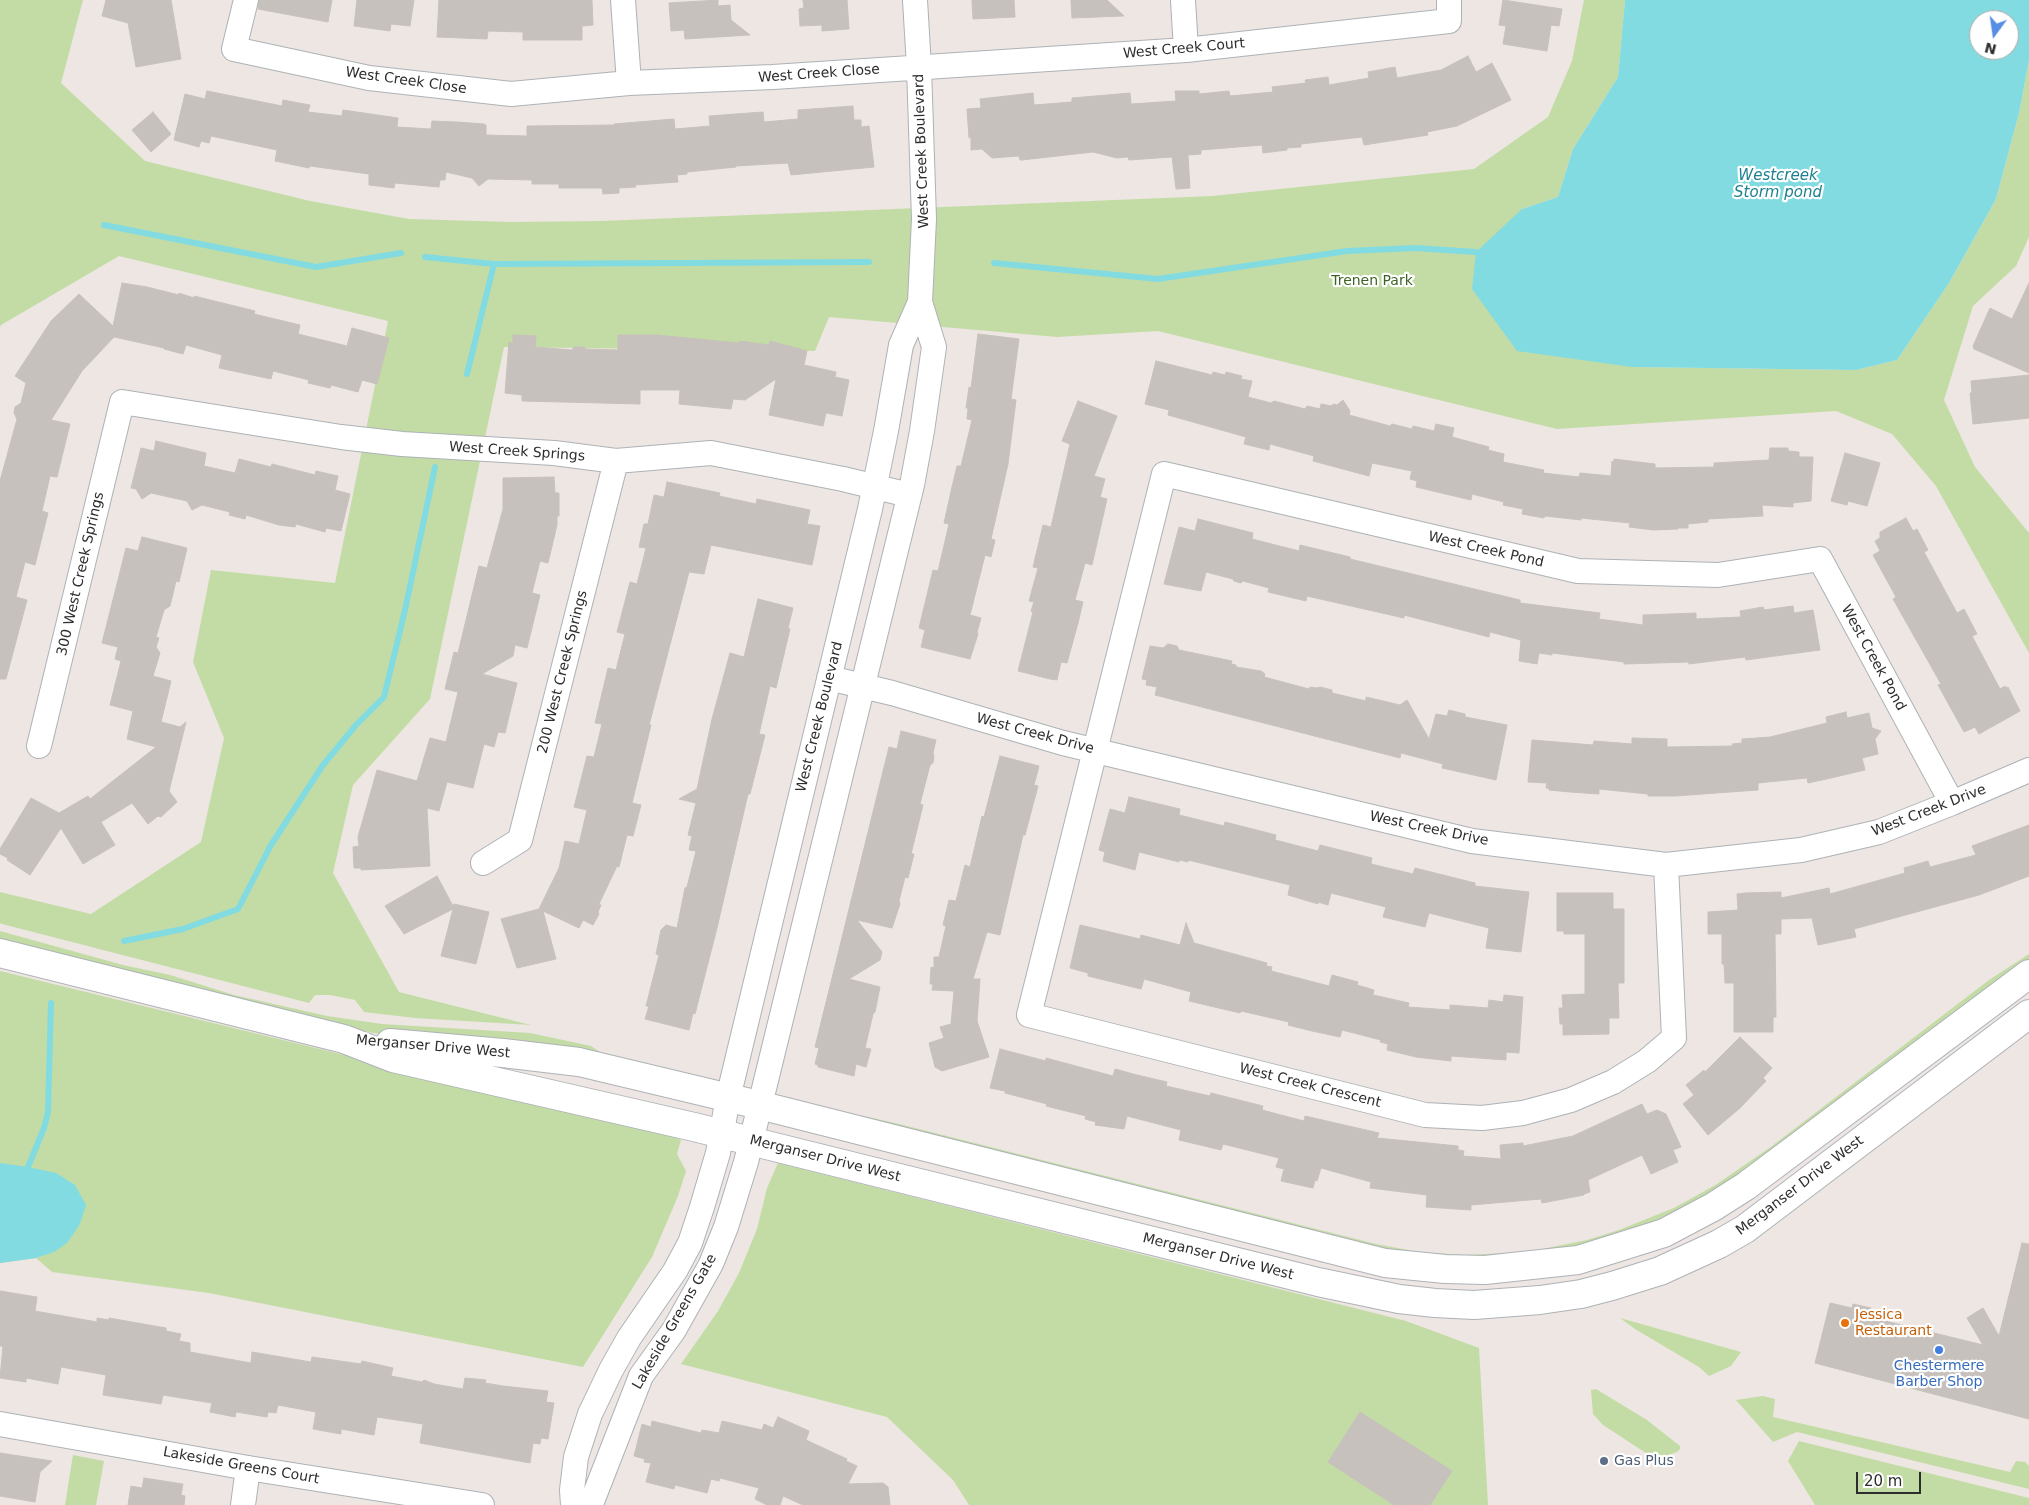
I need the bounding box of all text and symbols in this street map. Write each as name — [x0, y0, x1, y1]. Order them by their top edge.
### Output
north arrow — [1969, 10, 2019, 60]
street label: West Creek Court — [1122, 35, 1246, 63]
text: N — [1983, 39, 1998, 58]
street label: West Creek Close — [758, 61, 880, 87]
street label: West Creek Close — [344, 64, 468, 98]
street label: West Creek Boulevard — [911, 73, 933, 229]
water label: Westcreek Storm pond — [1734, 167, 1822, 202]
park label: Trenen Park — [1331, 273, 1413, 289]
street label: West Creek Springs — [448, 439, 586, 465]
street label: 300 West Creek Springs — [54, 490, 108, 658]
street label: West Creek Pond — [1427, 529, 1545, 571]
street label: 200 West Creek Springs — [535, 589, 591, 755]
street label: West Creek Pond — [1837, 602, 1909, 714]
street label: West Creek Boulevard — [793, 640, 847, 794]
street label: West Creek Drive — [974, 710, 1096, 758]
street label: West Creek Drive — [1869, 781, 1989, 841]
street label: West Creek Drive — [1368, 808, 1490, 850]
street label: Merganser Drive West — [355, 1032, 511, 1062]
street label: West Creek Crescent — [1237, 1060, 1383, 1112]
street label: Merganser Drive West — [748, 1132, 902, 1186]
street label: Merganser Drive West — [1733, 1133, 1867, 1239]
street label: Merganser Drive West — [1141, 1230, 1295, 1284]
street label: Lakeside Greens Gate — [629, 1251, 721, 1393]
place label: Jessica Restaurant — [1855, 1307, 1932, 1340]
marker: Jessica Restaurant — [1839, 1317, 1851, 1329]
marker: Chestermere Barber Shop — [1933, 1344, 1945, 1356]
place label: Chestermere Barber Shop — [1894, 1358, 1984, 1390]
street label: Lakeside Greens Court — [162, 1444, 320, 1488]
place label: Gas Plus — [1614, 1453, 1674, 1469]
marker: Gas Plus — [1598, 1455, 1610, 1467]
scale bar — [1859, 1462, 1924, 1494]
text: 20 m — [1864, 1472, 1902, 1490]

